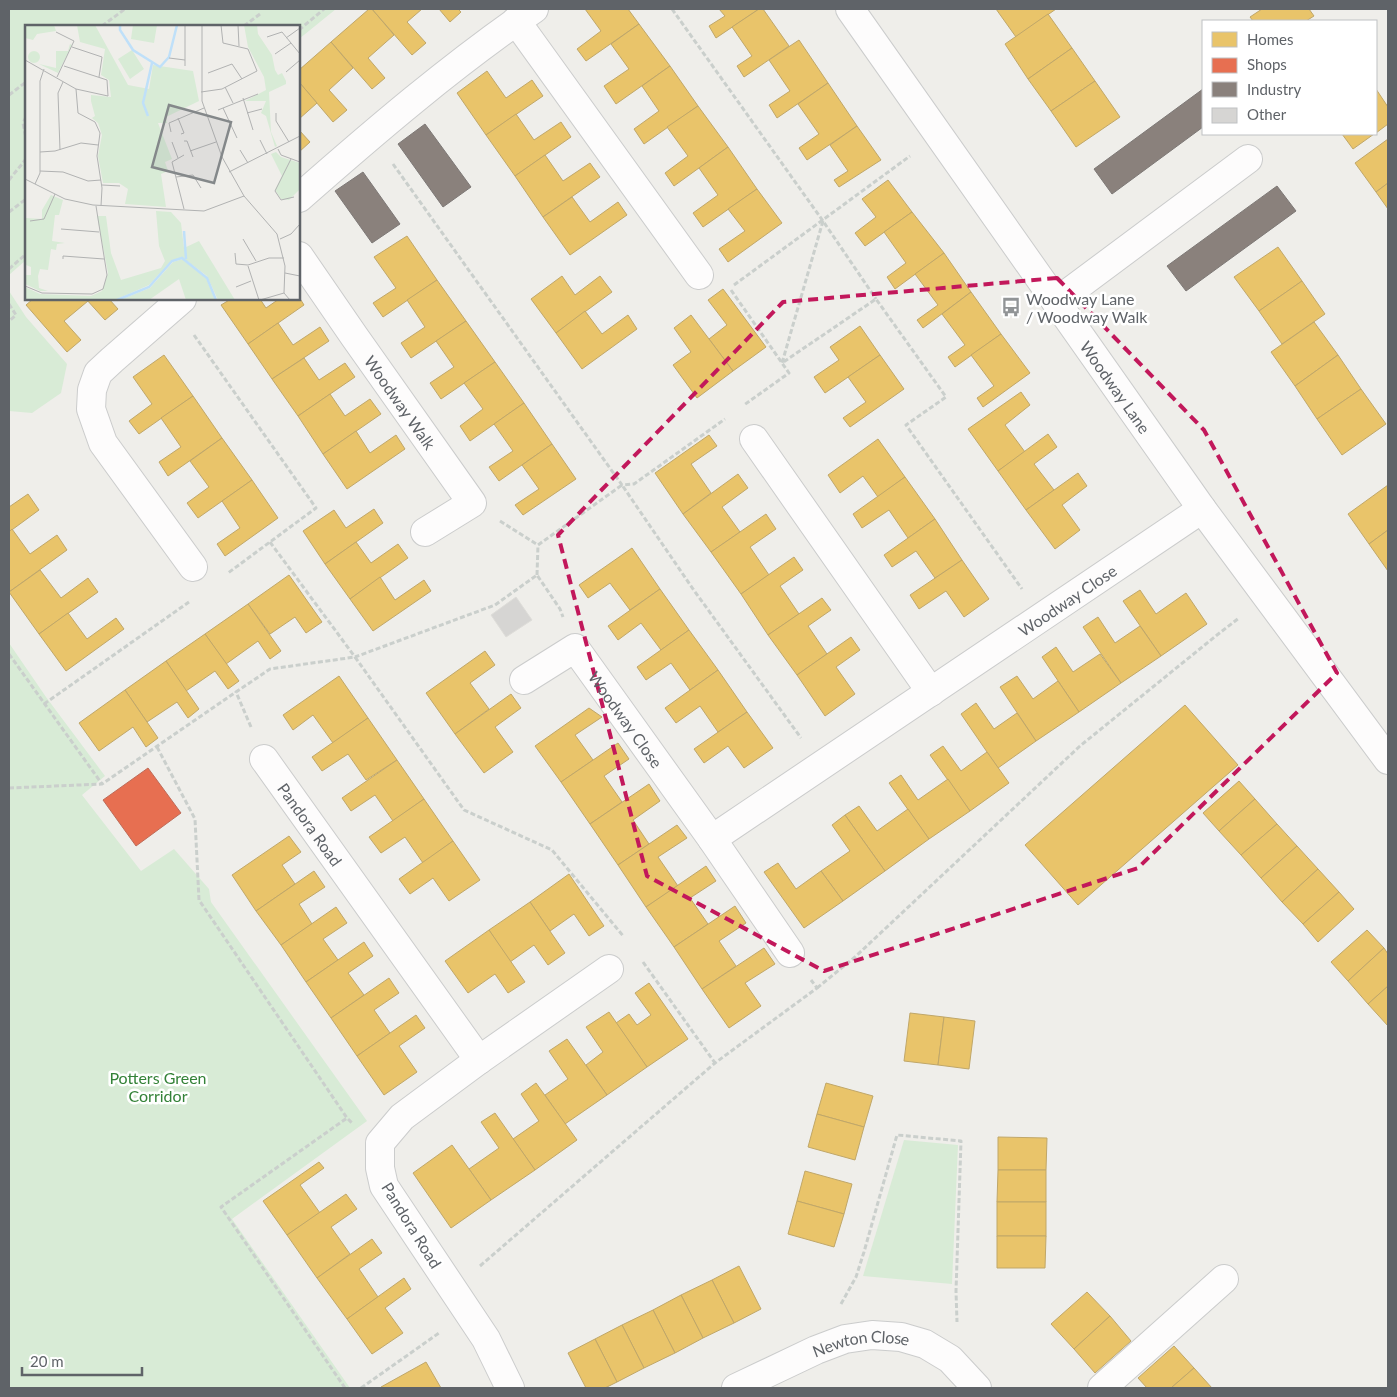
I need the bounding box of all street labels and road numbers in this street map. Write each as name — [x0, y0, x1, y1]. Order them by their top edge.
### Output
street label: Woodway Lane — [1077, 337, 1155, 437]
street label: Woodway Walk — [361, 352, 441, 453]
street label: Woodway Close — [1014, 560, 1120, 640]
street label: Woodway Close — [585, 667, 667, 771]
street label: Pandora Road — [274, 779, 347, 869]
street label: Pandora Road — [378, 1179, 446, 1271]
street label: Newton Close — [809, 1325, 912, 1360]

